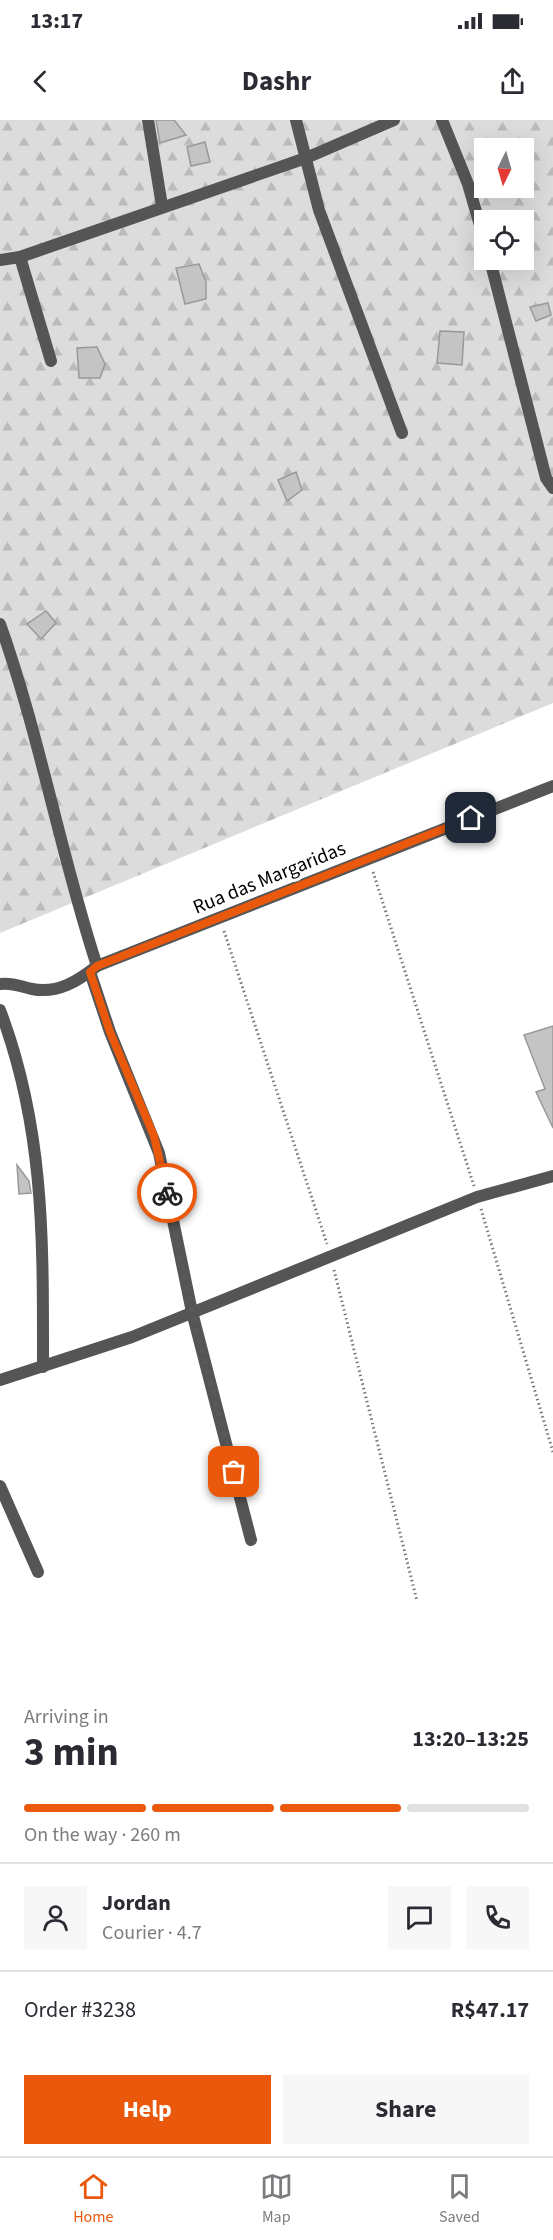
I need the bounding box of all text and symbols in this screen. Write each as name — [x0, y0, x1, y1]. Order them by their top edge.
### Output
text: 13:17 — [30, 5, 83, 37]
text: Dashr — [242, 62, 311, 101]
icon: back — [24, 65, 57, 98]
icon: share — [496, 65, 529, 98]
north arrow — [474, 138, 534, 198]
map controls — [474, 138, 534, 270]
button: locate — [474, 210, 534, 270]
pin — [445, 792, 496, 843]
icon: home — [454, 801, 487, 834]
street label: Rua das Margaridas — [189, 835, 350, 921]
courier — [137, 1163, 197, 1223]
icon: bike — [151, 1177, 184, 1210]
pin — [208, 1446, 259, 1497]
icon: bag — [217, 1455, 250, 1488]
text: Arriving in — [24, 1703, 109, 1731]
text: 13:20–13:25 — [412, 1723, 529, 1755]
text: 3 min — [24, 1725, 119, 1781]
text: On the way · 260 m — [24, 1821, 181, 1849]
button: person — [24, 1886, 87, 1949]
button: chat — [388, 1886, 451, 1949]
button: phone — [466, 1886, 529, 1949]
text: Jordan — [102, 1887, 171, 1919]
text: Courier · 4.7 — [102, 1919, 202, 1947]
text: Order #3238 — [24, 1994, 136, 2026]
text: R$47.17 — [451, 1994, 529, 2026]
button: Help — [24, 2075, 271, 2144]
button: Share — [283, 2075, 529, 2144]
tab: Home — [73, 2170, 113, 2228]
tab: Map — [260, 2170, 293, 2228]
tab: Saved — [439, 2170, 480, 2228]

